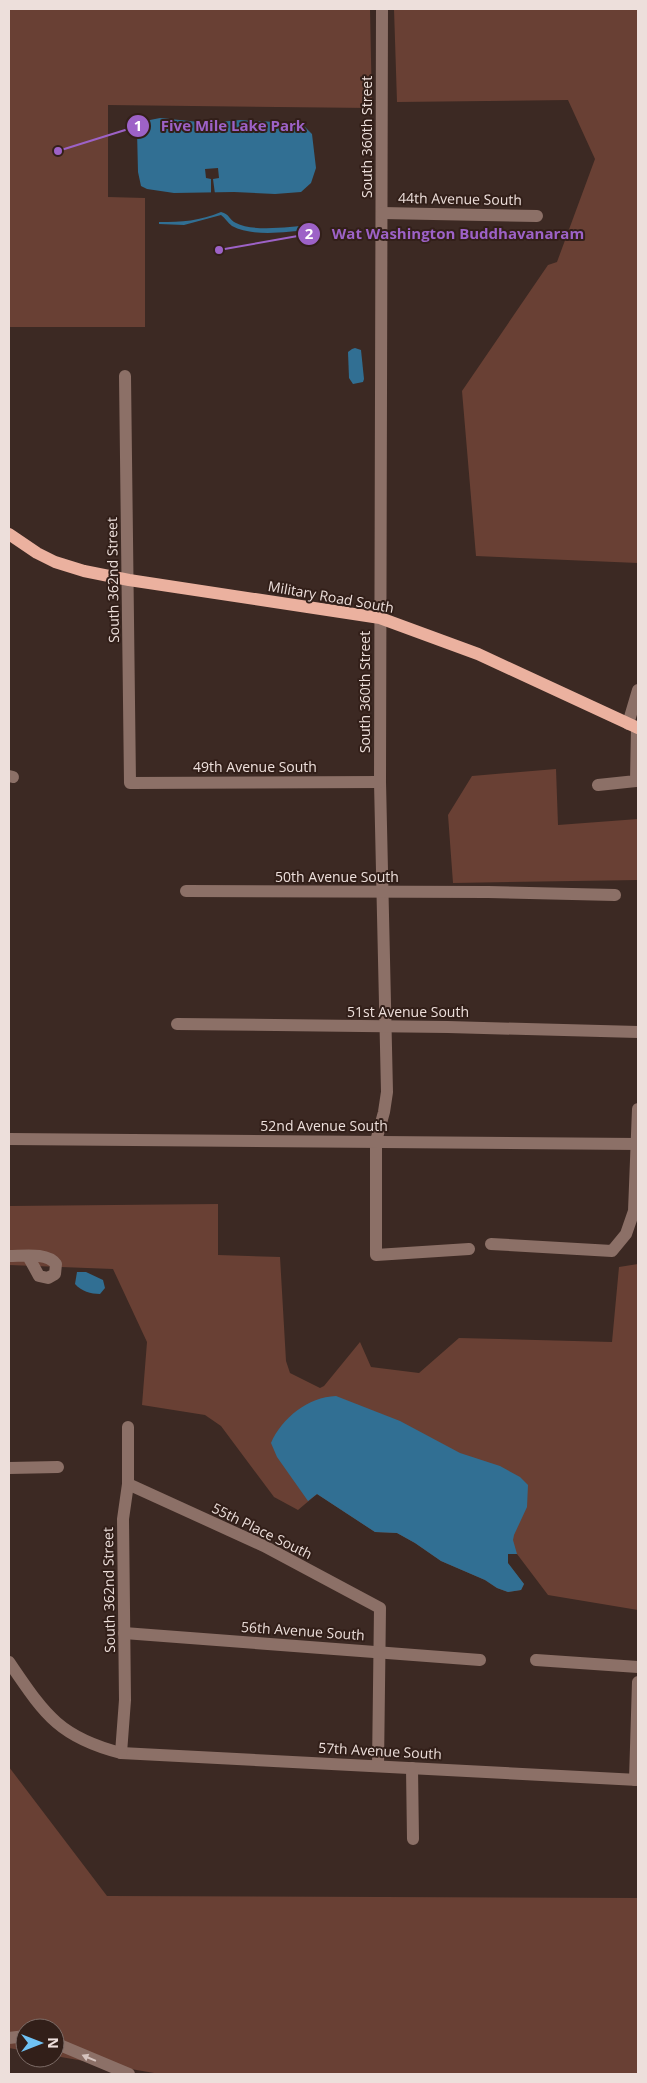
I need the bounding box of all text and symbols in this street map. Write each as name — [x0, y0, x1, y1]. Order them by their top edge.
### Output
street label: South 360th Street — [357, 76, 376, 198]
callout: Five Mile Lake Park — [125, 111, 315, 141]
text: 1 — [134, 115, 142, 135]
text: Five Mile Lake Park — [161, 115, 306, 135]
street label: 44th Avenue South — [398, 188, 522, 209]
callout: Wat Washington Buddhavanaram — [297, 219, 594, 249]
text: 2 — [305, 223, 314, 243]
text: Wat Washington Buddhavanaram — [332, 223, 584, 243]
street label: South 362nd Street — [102, 517, 123, 643]
street label: Military Road South — [267, 576, 396, 617]
street label: South 360th Street — [355, 631, 374, 753]
street label: 49th Avenue South — [193, 757, 317, 776]
street label: 50th Avenue South — [275, 867, 399, 886]
street label: 51st Avenue South — [347, 1002, 469, 1021]
street label: 52nd Avenue South — [260, 1116, 388, 1135]
street label: 55th Place South — [209, 1498, 316, 1563]
street label: South 362nd Street — [98, 1527, 119, 1653]
street label: 56th Avenue South — [241, 1617, 365, 1644]
street label: 57th Avenue South — [318, 1738, 442, 1763]
north arrow — [15, 2018, 65, 2068]
text: N — [44, 2037, 63, 2049]
one-way arrow — [82, 2054, 97, 2062]

